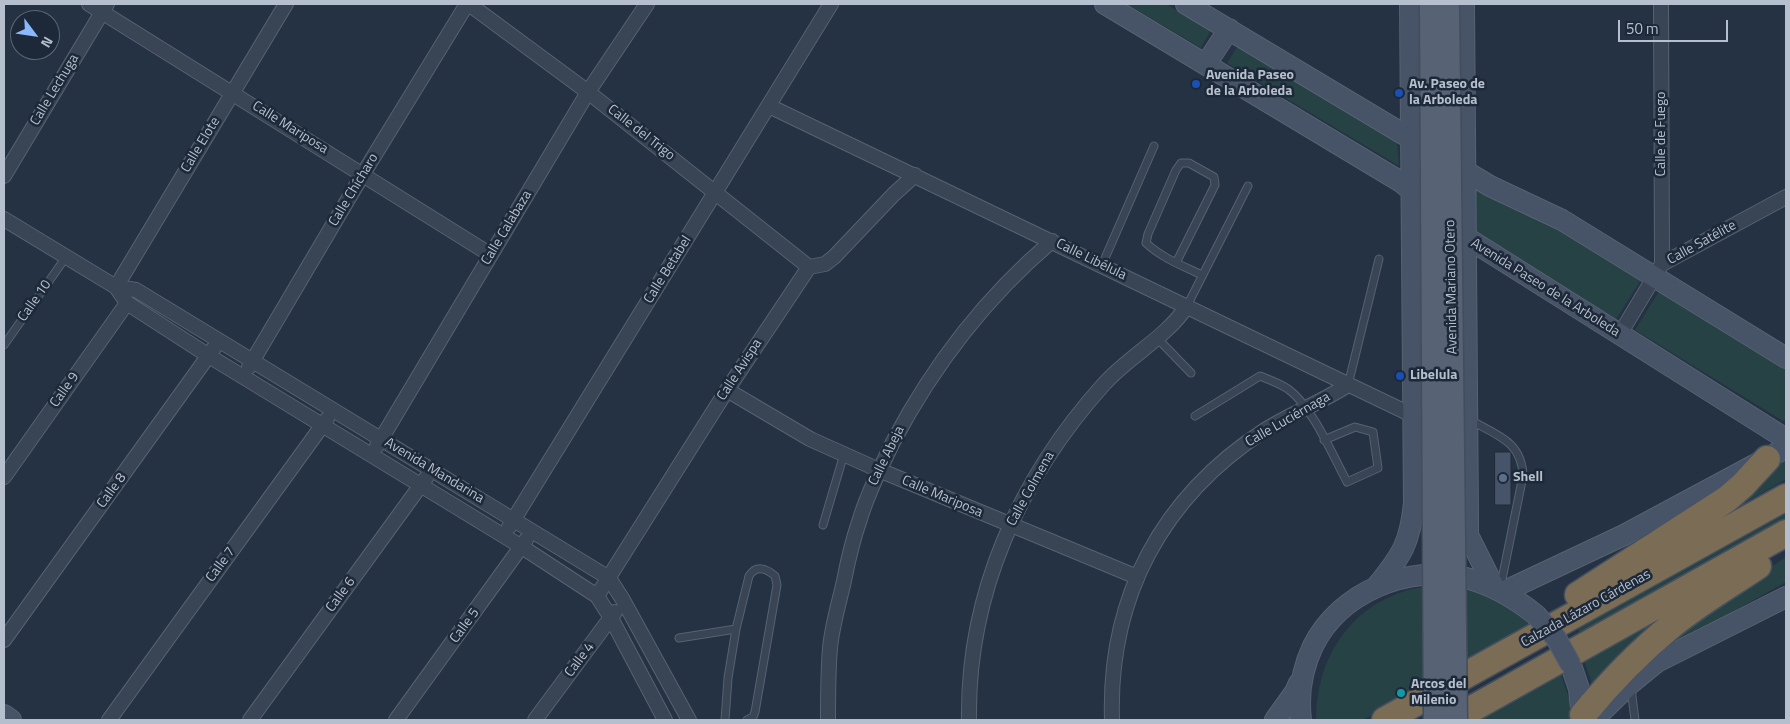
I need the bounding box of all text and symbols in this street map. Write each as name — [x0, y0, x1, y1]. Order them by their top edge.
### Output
north arrow — [10, 10, 60, 60]
scale bar — [1620, 10, 1730, 42]
text: 50 m — [1626, 17, 1659, 40]
text: N — [36, 33, 59, 52]
street label: Calle Lechuga — [27, 51, 83, 129]
place label: Avenida Paseo de la Arboleda — [1206, 68, 1294, 100]
place label: Av. Paseo de la Arboleda — [1409, 77, 1485, 110]
marker: Avenida Paseo de la Arboleda — [1190, 78, 1202, 90]
marker: Av. Paseo de la Arboleda — [1393, 87, 1405, 99]
street label: Calle de Fuego — [1654, 91, 1670, 177]
street label: Calle Mariposa — [249, 98, 331, 158]
street label: Calle del Trigo — [604, 102, 678, 164]
street label: Calle Elote — [178, 114, 224, 176]
street label: Calle Chícharo — [326, 150, 382, 230]
street label: Calle Calabaza — [478, 188, 536, 268]
street label: Calle Satélite — [1665, 217, 1739, 269]
street label: Avenida Mariano Otero — [1442, 219, 1462, 355]
street label: Calle Betabel — [641, 233, 695, 307]
street label: Avenida Paseo de la Arboleda — [1467, 235, 1623, 341]
street label: Calle Libélula — [1053, 236, 1129, 284]
street label: Calle 10 — [15, 277, 55, 325]
street label: Calle Avispa — [714, 336, 766, 404]
place label: Libelula — [1410, 368, 1457, 384]
street label: Calle 9 — [47, 369, 83, 411]
marker: Libelula — [1394, 370, 1406, 382]
street label: Calle Luciérnaga — [1243, 389, 1333, 451]
street label: Calle Abeja — [865, 424, 909, 488]
street label: Avenida Mandarina — [381, 435, 487, 507]
street label: Calle Colmena — [1004, 449, 1058, 529]
street label: Calle 8 — [94, 470, 130, 512]
place label: Shell — [1513, 470, 1543, 486]
street label: Calle Mariposa — [899, 472, 985, 522]
marker: Shell — [1497, 472, 1509, 484]
street label: Calle 7 — [203, 544, 239, 586]
street label: Calzada Lázaro Cárdenas — [1518, 566, 1654, 652]
street label: Calle 6 — [323, 574, 359, 616]
street label: Calle 5 — [447, 605, 483, 647]
street label: Calle 4 — [562, 639, 598, 681]
place label: Arcos del Milenio — [1411, 677, 1467, 710]
marker: Arcos del Milenio — [1395, 687, 1407, 699]

